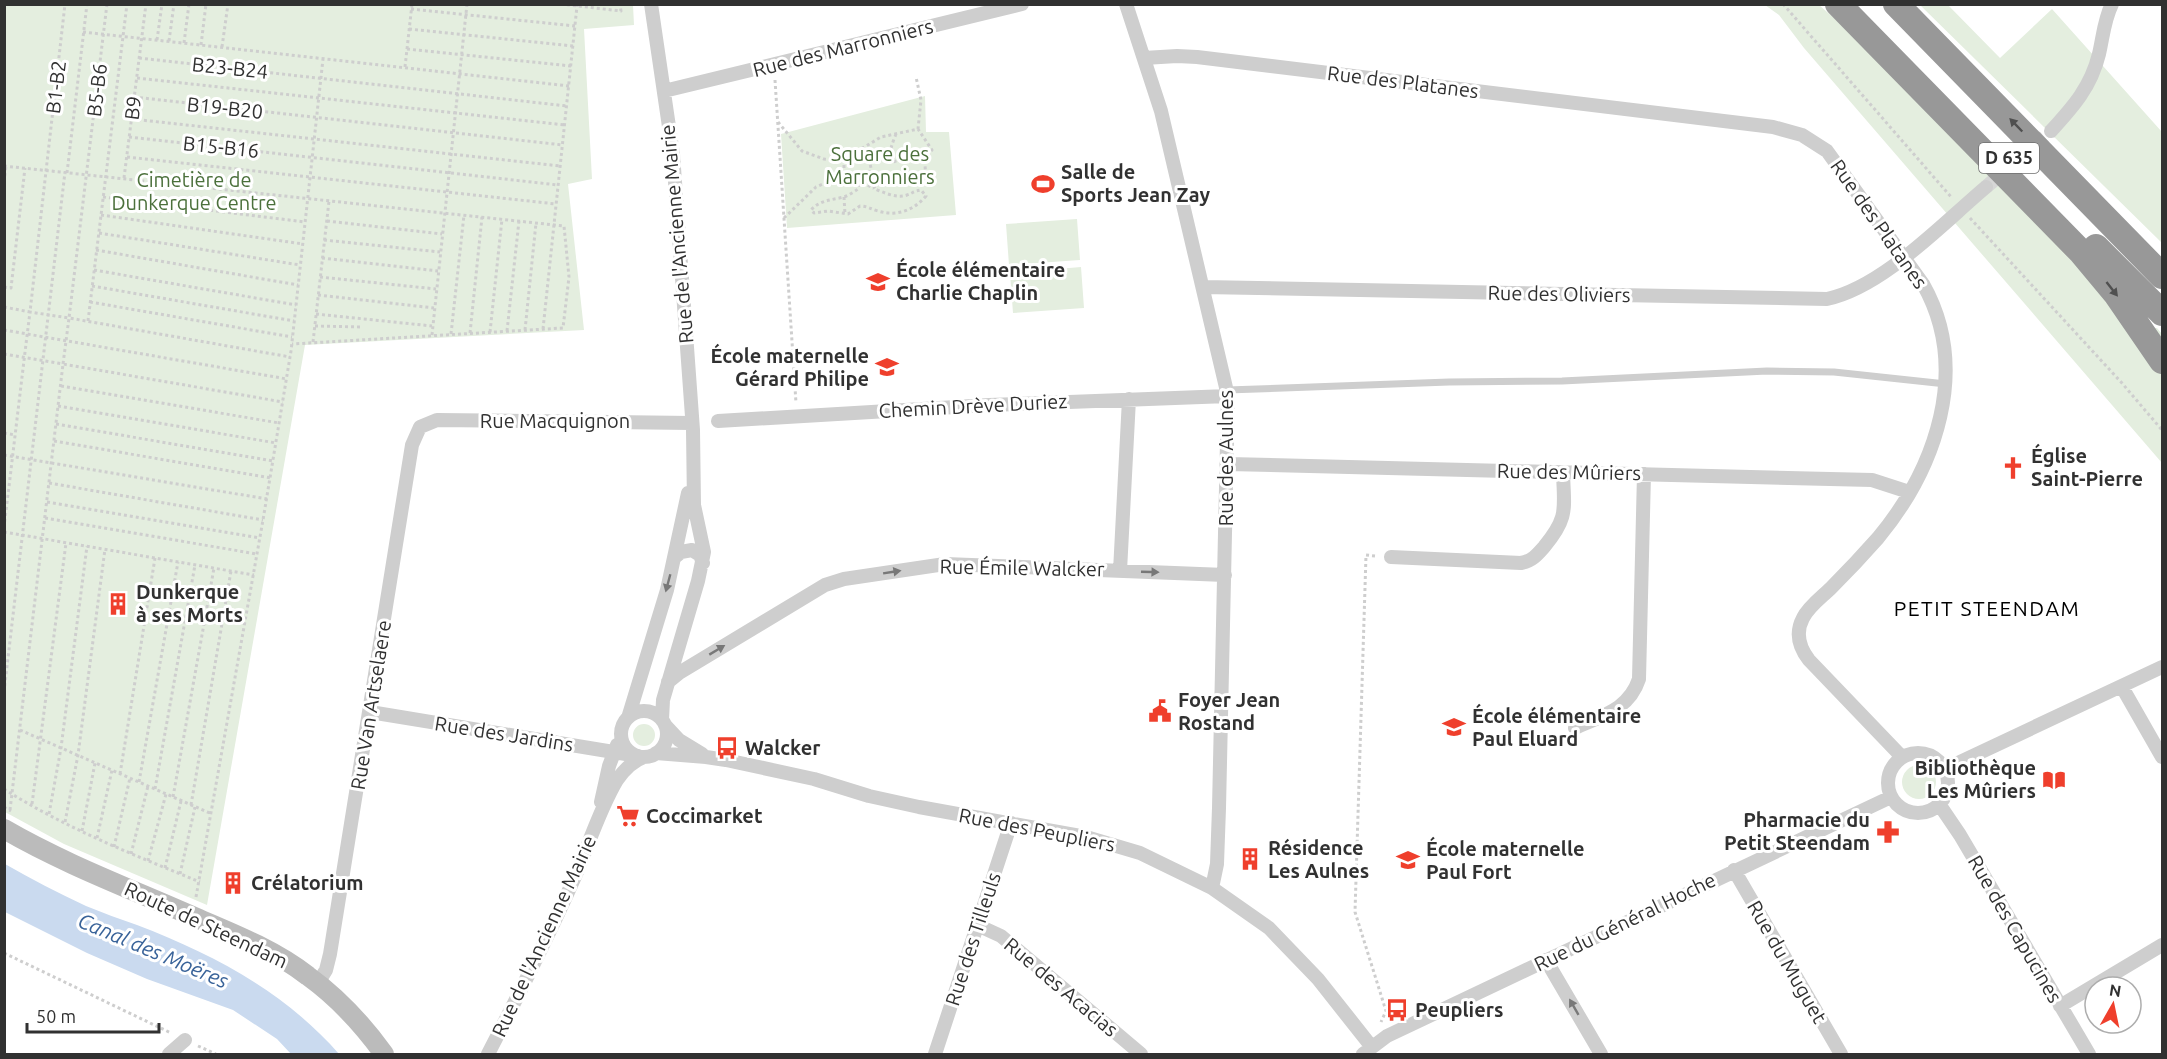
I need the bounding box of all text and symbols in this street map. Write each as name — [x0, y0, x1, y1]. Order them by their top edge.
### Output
street label: Rue des Marronniers — [750, 14, 935, 81]
street label: B23-B24 — [191, 52, 269, 83]
street label: B1-B2 — [41, 59, 70, 115]
street label: Rue des Platanes — [1326, 61, 1480, 102]
street label: B5-B6 — [82, 62, 111, 118]
street label: B19-B20 — [186, 92, 264, 123]
street label: B9 — [120, 95, 145, 121]
one-way arrow — [2009, 119, 2023, 133]
street label: Rue de l'Ancienne Mairie — [655, 124, 698, 344]
street label: B15-B16 — [182, 131, 260, 162]
park label: Square des Marronniers — [825, 142, 935, 188]
road number: D 635 — [1979, 143, 2039, 173]
street label: Rue des Platanes — [1826, 155, 1932, 293]
place label: Salle de Sports Jean Zay — [1061, 160, 1210, 206]
park label: Cimetière de Dunkerque Centre — [111, 168, 277, 214]
sports icon: Salle de Sports Jean Zay — [1030, 171, 1056, 197]
place label: École élémentaire Charlie Chaplin — [896, 257, 1065, 304]
school or university icon: École élémentaire Charlie Chaplin — [865, 269, 891, 295]
street label: Rue des Oliviers — [1487, 281, 1631, 306]
one-way arrow — [2105, 281, 2118, 297]
place label: École maternelle Gérard Philipe — [710, 343, 869, 390]
school or university icon: École maternelle Gérard Philipe — [874, 354, 900, 380]
street label: Chemin Drève Duriez — [878, 389, 1068, 422]
street label: Rue des Aulnes — [1214, 390, 1237, 526]
street label: Rue Macquignon — [480, 409, 630, 432]
place label: Église Saint-Pierre — [2031, 443, 2143, 490]
church icon: Église Saint-Pierre — [2000, 455, 2026, 481]
street label: Rue des Mûriers — [1497, 459, 1641, 484]
street label: Rue Émile Walcker — [939, 555, 1105, 580]
one-way arrow — [883, 567, 902, 576]
one-way arrow — [1140, 567, 1159, 576]
one-way arrow — [663, 574, 673, 593]
place label: Dunkerque à ses Morts — [136, 580, 243, 626]
building icon: Dunkerque à ses Morts — [105, 591, 131, 617]
district label: PETIT STEENDAM — [1894, 596, 2080, 620]
street label: Rue Van Artselaere — [346, 618, 395, 791]
one-way arrow — [709, 645, 725, 656]
place label: Foyer Jean Rostand — [1178, 688, 1280, 734]
public building icon: Foyer Jean Rostand — [1147, 698, 1173, 724]
place label: École élémentaire Paul Eluard — [1472, 703, 1641, 750]
street label: Rue des Jardins — [433, 711, 575, 756]
school or university icon: École élémentaire Paul Eluard — [1441, 714, 1467, 740]
bus stop icon: Walcker — [714, 735, 740, 761]
place label: Walcker — [745, 736, 821, 759]
place label: Bibliothèque Les Mûriers — [1915, 756, 2036, 802]
library icon: Bibliothèque Les Mûriers — [2041, 767, 2067, 793]
supermarket icon: Coccimarket — [615, 803, 641, 829]
street label: Rue des Peupliers — [957, 803, 1117, 856]
place label: Coccimarket — [646, 804, 763, 827]
place label: Pharmacie du Petit Steendam — [1724, 808, 1870, 854]
pharmacy icon: Pharmacie du Petit Steendam — [1875, 819, 1901, 845]
street label: Rue de l'Ancienne Mairie — [487, 831, 600, 1040]
place label: Résidence Les Aulnes — [1268, 836, 1369, 882]
place label: École maternelle Paul Fort — [1426, 836, 1585, 883]
building icon: Résidence Les Aulnes — [1237, 846, 1263, 872]
school or university icon: École maternelle Paul Fort — [1395, 847, 1421, 873]
street label: Rue des Capucines — [1964, 851, 2067, 1007]
street label: Rue du Général Hoche — [1530, 868, 1719, 976]
street label: Rue des Tilleuls — [940, 869, 1005, 1008]
building icon: Crélatorium — [220, 870, 246, 896]
place label: Crélatorium — [251, 871, 364, 894]
street label: Route de Steendam — [121, 877, 291, 972]
street label: Rue du Muguet — [1743, 896, 1832, 1027]
water label: Canal des Moëres — [75, 908, 232, 993]
street label: Rue des Acacias — [1000, 932, 1123, 1041]
north arrow — [2083, 975, 2143, 1035]
text: N — [2108, 980, 2123, 1000]
scale bar — [27, 996, 159, 1034]
bus stop icon: Peupliers — [1384, 997, 1410, 1023]
place label: Peupliers — [1415, 998, 1503, 1021]
one-way arrow — [1568, 999, 1579, 1015]
text: 50 m — [36, 1006, 76, 1026]

